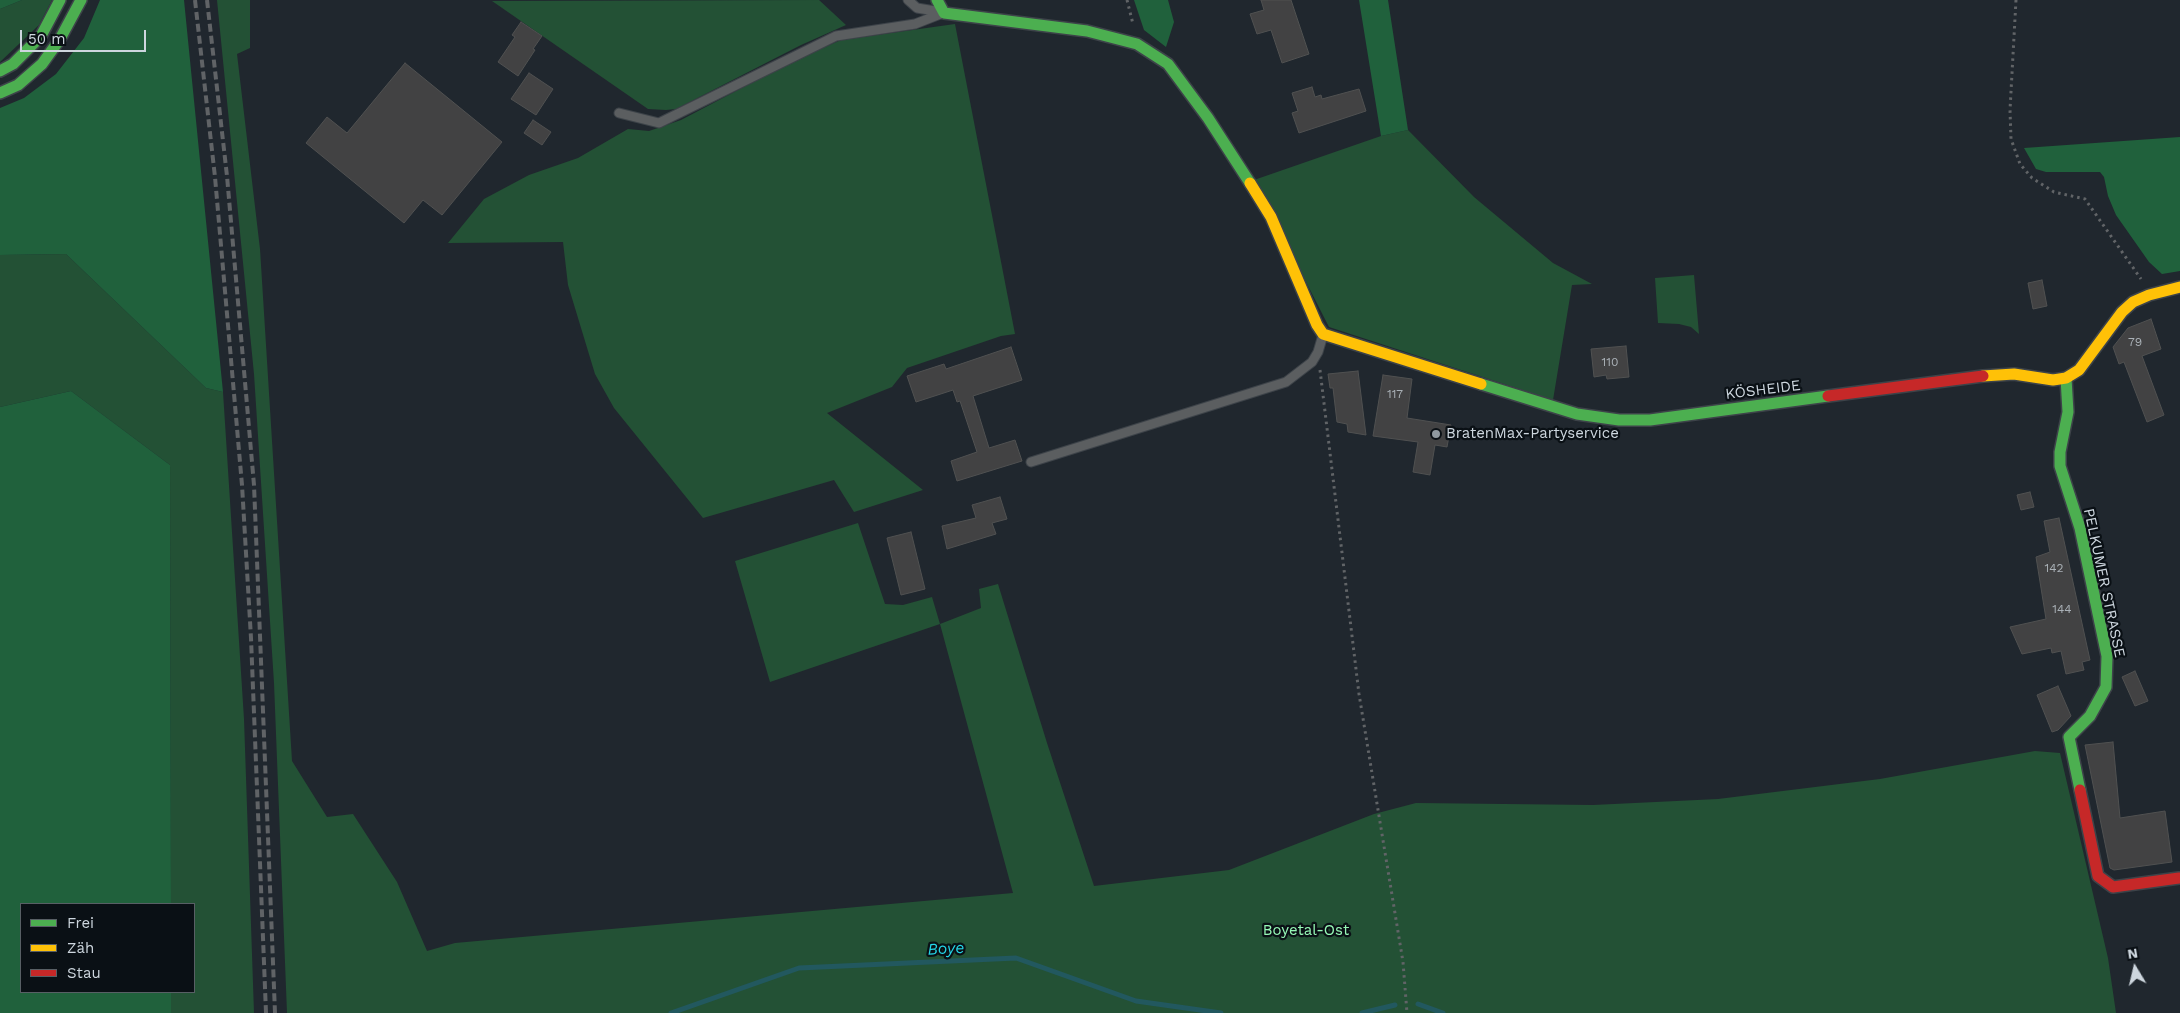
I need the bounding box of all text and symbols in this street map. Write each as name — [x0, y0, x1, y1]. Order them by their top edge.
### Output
scale bar — [22, 20, 149, 52]
text: 50 m — [28, 30, 65, 48]
house number: 79 — [2128, 335, 2142, 349]
house number: 110 — [1602, 355, 1618, 369]
street label: KÖSHEIDE — [1724, 376, 1802, 404]
house number: 117 — [1387, 387, 1403, 401]
place label: BratenMax-Partyservice — [1446, 425, 1619, 443]
marker: BratenMax-Partyservice — [1430, 428, 1442, 440]
street label: PELKUMER STRASSE — [2079, 507, 2129, 659]
house number: 142 — [2044, 561, 2064, 575]
house number: 144 — [2052, 602, 2072, 616]
legend — [20, 903, 195, 993]
text: Frei — [67, 914, 94, 932]
park label: Boyetal-Ost — [1263, 922, 1349, 940]
water label: Boye — [927, 938, 965, 960]
text: Zäh — [67, 939, 94, 957]
north arrow — [2110, 943, 2160, 993]
text: N — [2126, 944, 2139, 962]
text: Stau — [67, 964, 101, 982]

